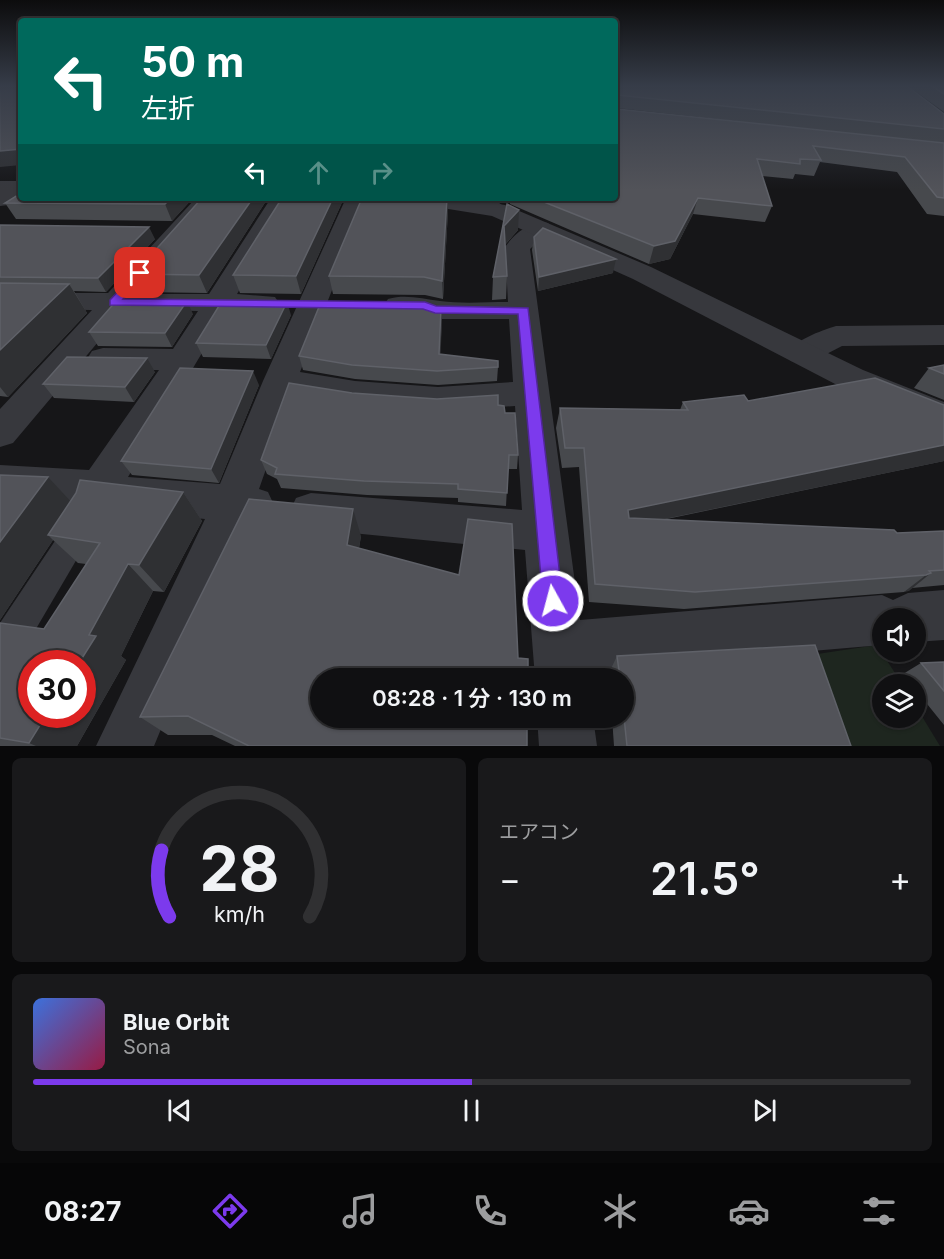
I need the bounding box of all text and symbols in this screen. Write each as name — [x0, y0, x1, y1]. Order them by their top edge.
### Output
text: 50 m — [141, 36, 244, 87]
icon: left — [42, 42, 120, 120]
text: 左折 — [141, 92, 195, 125]
icon: left — [239, 156, 272, 189]
icon: ahead — [302, 156, 335, 189]
icon: right — [365, 156, 398, 189]
pin — [114, 247, 165, 298]
icon: arrive — [123, 256, 156, 289]
position arrow — [521, 569, 585, 633]
map controls — [872, 608, 926, 728]
button: sound — [872, 608, 926, 662]
speed limit sign: 30 — [18, 650, 96, 728]
button: layers — [872, 674, 926, 728]
text: 08:28 · 1 分 · 130 m — [372, 685, 572, 711]
text: エアコン — [499, 820, 579, 844]
text: 28 — [199, 831, 279, 906]
text: 21.5° — [650, 851, 760, 906]
text: − — [499, 859, 521, 899]
text: + — [889, 859, 911, 899]
text: km/h — [214, 901, 264, 927]
text: Blue Orbit — [123, 1009, 230, 1035]
text: Sona — [123, 1035, 171, 1059]
icon: previous — [163, 1094, 196, 1127]
icon: pause — [455, 1094, 488, 1127]
icon: next — [748, 1094, 781, 1127]
icon: directions — [209, 1190, 251, 1232]
icon: music — [339, 1190, 381, 1232]
icon: phone — [469, 1190, 511, 1232]
icon: climate — [599, 1190, 641, 1232]
icon: car — [728, 1190, 770, 1232]
icon: filters — [858, 1190, 900, 1232]
text: 08:27 — [44, 1195, 121, 1228]

